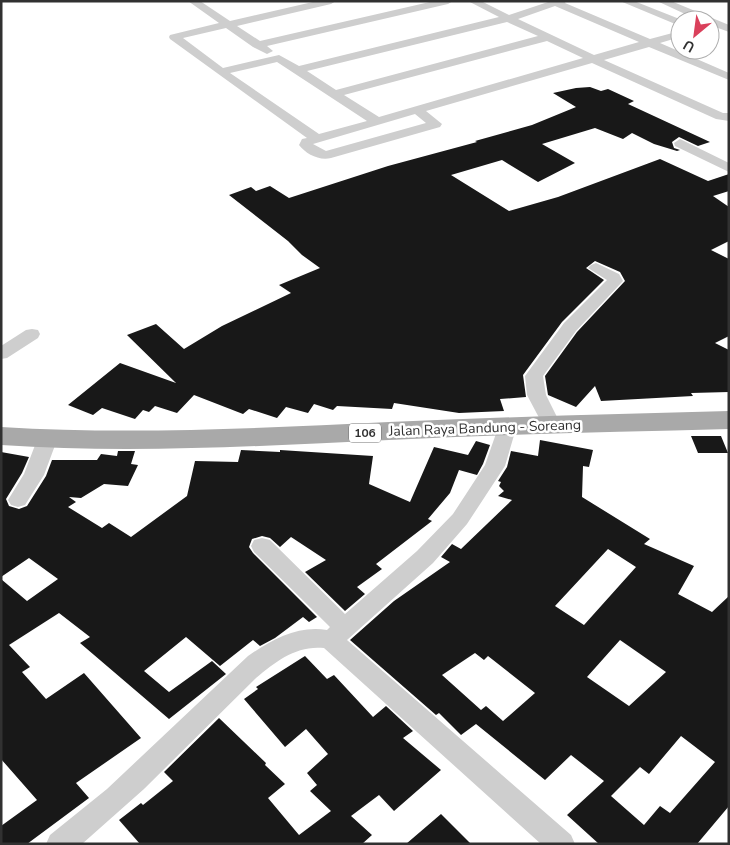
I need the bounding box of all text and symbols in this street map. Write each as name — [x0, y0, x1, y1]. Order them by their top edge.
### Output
north arrow — [670, 10, 720, 60]
text: U — [680, 35, 698, 57]
street label: Jalan Raya Bandung - Soreang — [388, 415, 581, 441]
road number: 106 — [349, 423, 381, 442]

